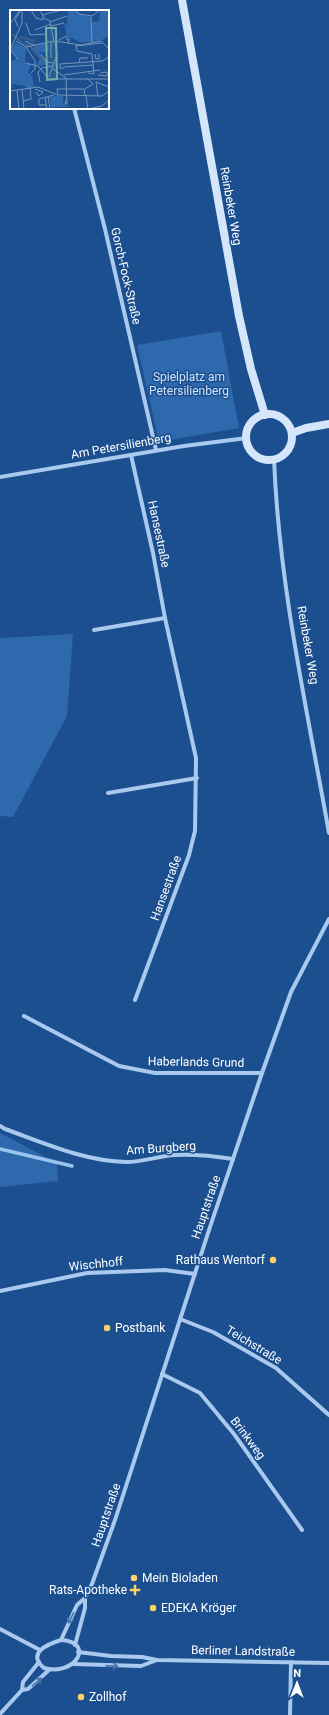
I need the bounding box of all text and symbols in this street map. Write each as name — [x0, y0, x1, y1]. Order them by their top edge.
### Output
inset map — [10, 10, 109, 109]
street label: Reinbeker Weg — [217, 166, 245, 246]
street label: Gorch-Fock-Straße — [108, 226, 144, 326]
park label: Spielplatz am Petersilienberg — [149, 370, 229, 398]
street label: Am Petersilienberg — [70, 430, 172, 462]
street label: Hansestraße — [145, 499, 173, 569]
street label: Reinbeker Weg — [294, 605, 322, 685]
street label: Hansestraße — [148, 854, 184, 922]
street label: Haberlands Grund — [148, 1054, 244, 1070]
street label: Am Burgberg — [126, 1139, 196, 1157]
street label: Hauptstraße — [189, 1173, 223, 1241]
place label: Rathaus Wentorf — [176, 1253, 266, 1267]
street label: Wischhoff — [68, 1254, 125, 1274]
marker: Rathaus Wentorf — [268, 1255, 278, 1265]
place label: Postbank — [115, 1321, 166, 1335]
marker: Postbank — [102, 1323, 112, 1333]
street label: Teichstraße — [224, 1323, 284, 1367]
street label: Brinkweg — [228, 1414, 268, 1462]
street label: Hauptstraße — [89, 1481, 123, 1549]
place label: Mein Bioladen — [142, 1571, 218, 1585]
marker: Mein Bioladen — [129, 1573, 139, 1583]
place label: Rats-Apotheke — [49, 1583, 127, 1597]
marker: Rats-Apotheke — [130, 1585, 140, 1595]
place label: EDEKA Kröger — [161, 1601, 236, 1615]
marker: EDEKA Kröger — [148, 1603, 158, 1613]
one-way arrow — [66, 1612, 74, 1624]
street label: Berliner Landstraße — [191, 1643, 295, 1659]
one-way arrow — [105, 1662, 118, 1670]
north arrow — [277, 1663, 317, 1703]
text: N — [293, 1667, 301, 1680]
one-way arrow — [31, 1677, 42, 1686]
place label: Zollhof — [89, 1690, 127, 1704]
marker: Zollhof — [76, 1692, 86, 1702]

